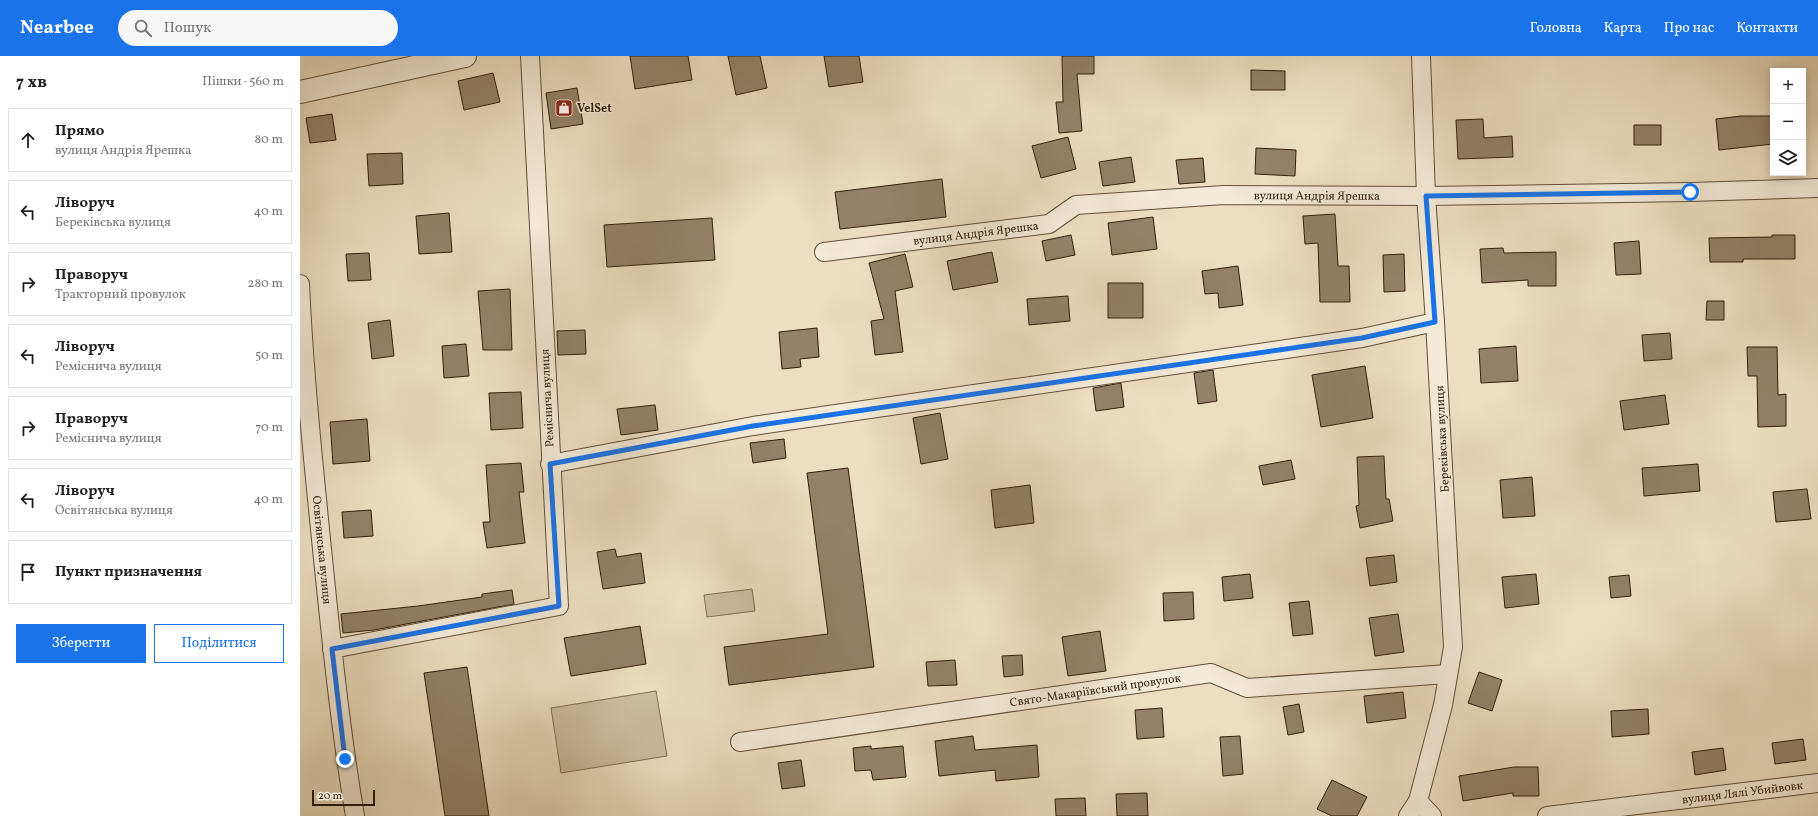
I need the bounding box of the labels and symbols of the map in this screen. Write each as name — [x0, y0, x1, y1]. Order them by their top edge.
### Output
shop icon: VelSet — [554, 98, 574, 118]
place label: VelSet — [577, 101, 612, 117]
route start — [1681, 183, 1699, 201]
street label: вулиця Андрія Ярешка — [1254, 188, 1380, 205]
street label: вулиця Андрія Ярешка — [912, 218, 1040, 250]
street label: Реміснича вулиця — [537, 348, 559, 447]
street label: Береківська вулиця — [1432, 385, 1454, 493]
street label: Освітянська вулиця — [308, 495, 335, 605]
street label: Свято-Макаріївський провулок — [1009, 670, 1183, 711]
route end — [336, 750, 354, 768]
street label: вулиця Лялі Убийвовк — [1681, 778, 1805, 808]
scale bar — [312, 788, 375, 807]

